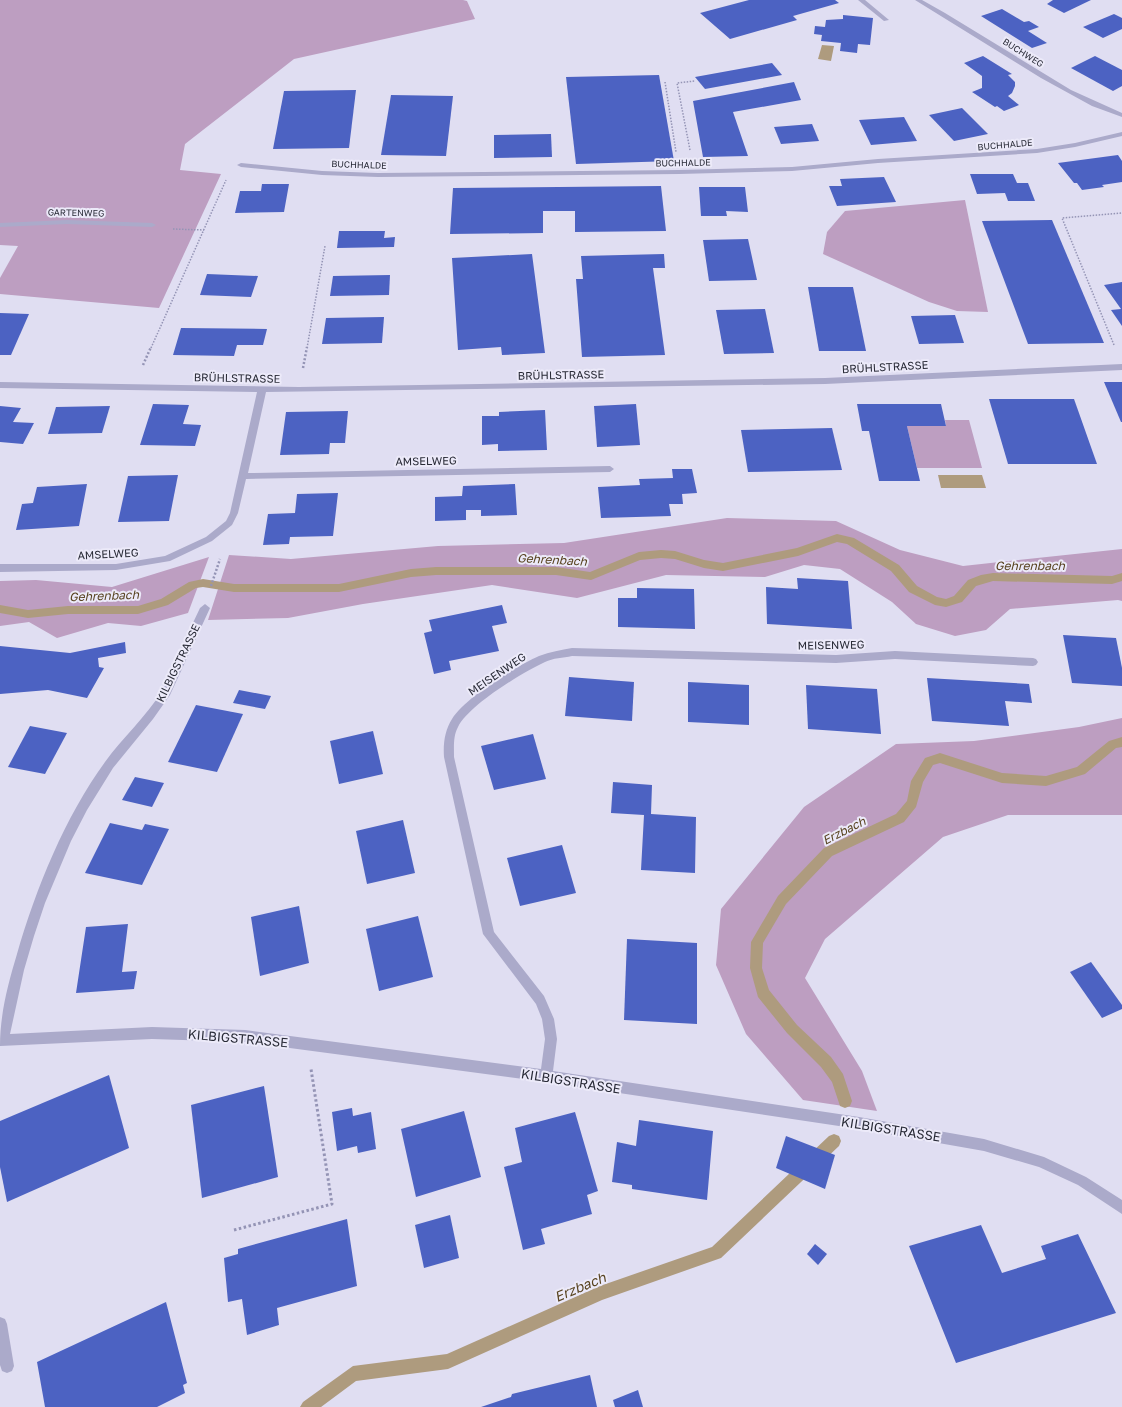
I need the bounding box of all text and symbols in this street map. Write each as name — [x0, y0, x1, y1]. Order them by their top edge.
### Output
street label: BUCHWEG — [1001, 36, 1046, 69]
street label: BUCHHALDE — [977, 137, 1033, 152]
street label: BUCHHALDE — [655, 157, 711, 168]
street label: BUCHHALDE — [331, 158, 387, 171]
street label: GARTENWEG — [48, 207, 104, 218]
street label: BRÜHLSTRASSE — [841, 358, 929, 375]
street label: BRÜHLSTRASSE — [518, 367, 605, 382]
street label: BRÜHLSTRASSE — [194, 370, 281, 385]
street label: AMSELWEG — [395, 453, 457, 468]
street label: AMSELWEG — [77, 545, 139, 562]
water label: Gehrenbach — [517, 550, 588, 569]
water label: Gehrenbach — [995, 558, 1066, 573]
water label: Gehrenbach — [69, 587, 140, 604]
street label: KILBIGSTRASSE — [153, 621, 202, 704]
street label: MEISENWEG — [798, 637, 865, 652]
street label: MEISENWEG — [465, 649, 528, 698]
water label: Erzbach — [820, 813, 868, 848]
street label: KILBIGSTRASSE — [187, 1026, 289, 1050]
street label: KILBIGSTRASSE — [520, 1065, 622, 1097]
street label: KILBIGSTRASSE — [840, 1113, 942, 1145]
water label: Erzbach — [552, 1268, 609, 1305]

